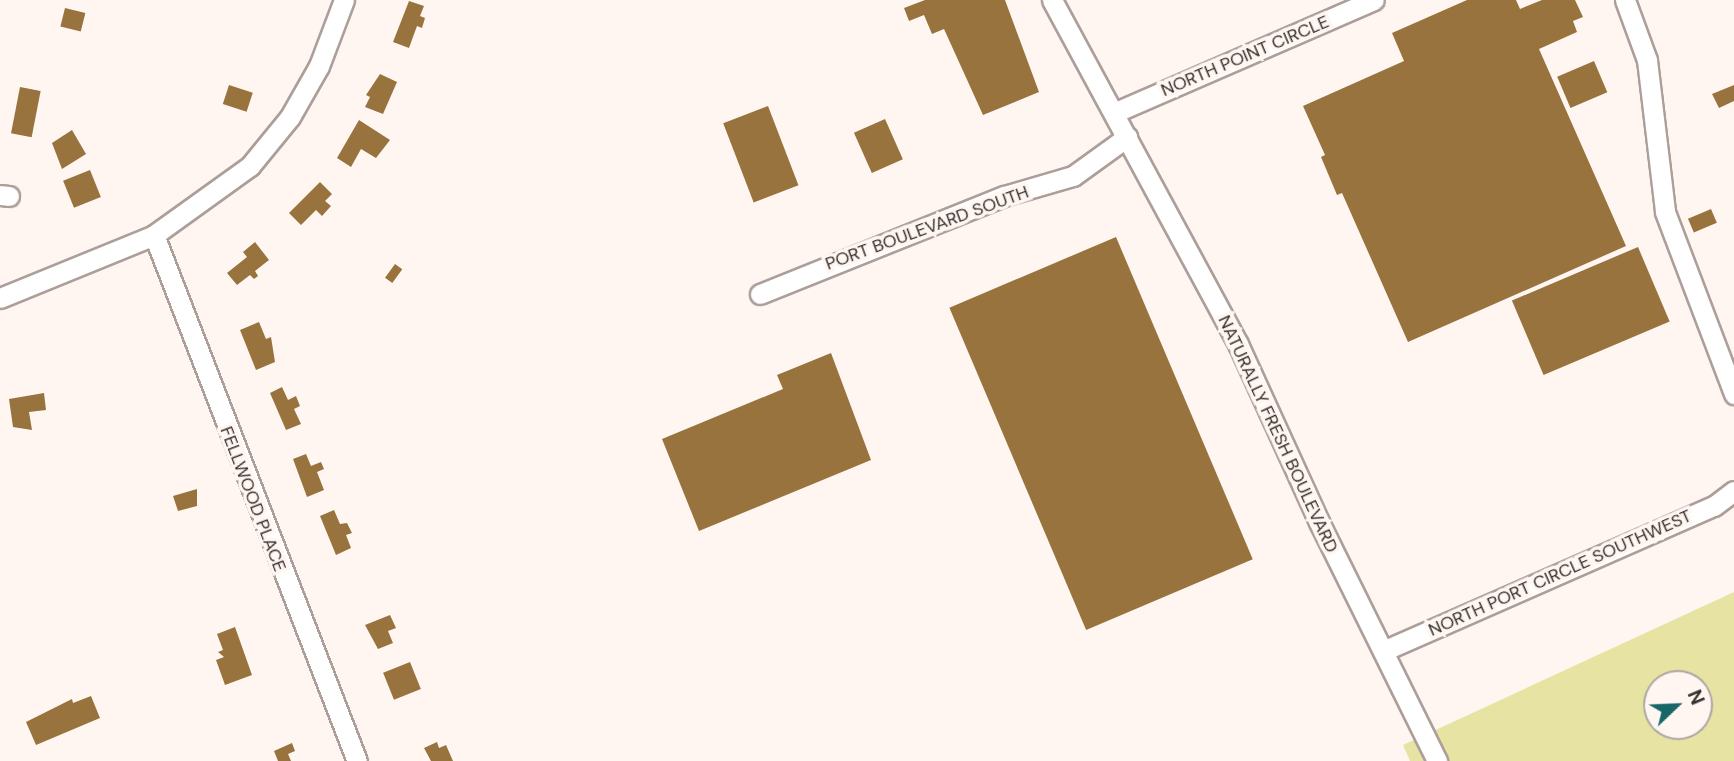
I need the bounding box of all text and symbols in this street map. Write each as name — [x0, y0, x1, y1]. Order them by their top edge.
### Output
street label: NORTH POINT CIRCLE — [1158, 11, 1332, 101]
street label: PORT BOULEVARD SOUTH — [822, 181, 1032, 275]
street label: NATURALLY FRESH BOULEVARD — [1213, 312, 1343, 556]
street label: FELLWOOD PLACE — [215, 423, 291, 575]
street label: NORTH PORT CIRCLE SOUTHWEST — [1425, 505, 1695, 641]
north arrow — [1643, 670, 1713, 740]
text: N — [1682, 686, 1710, 709]

